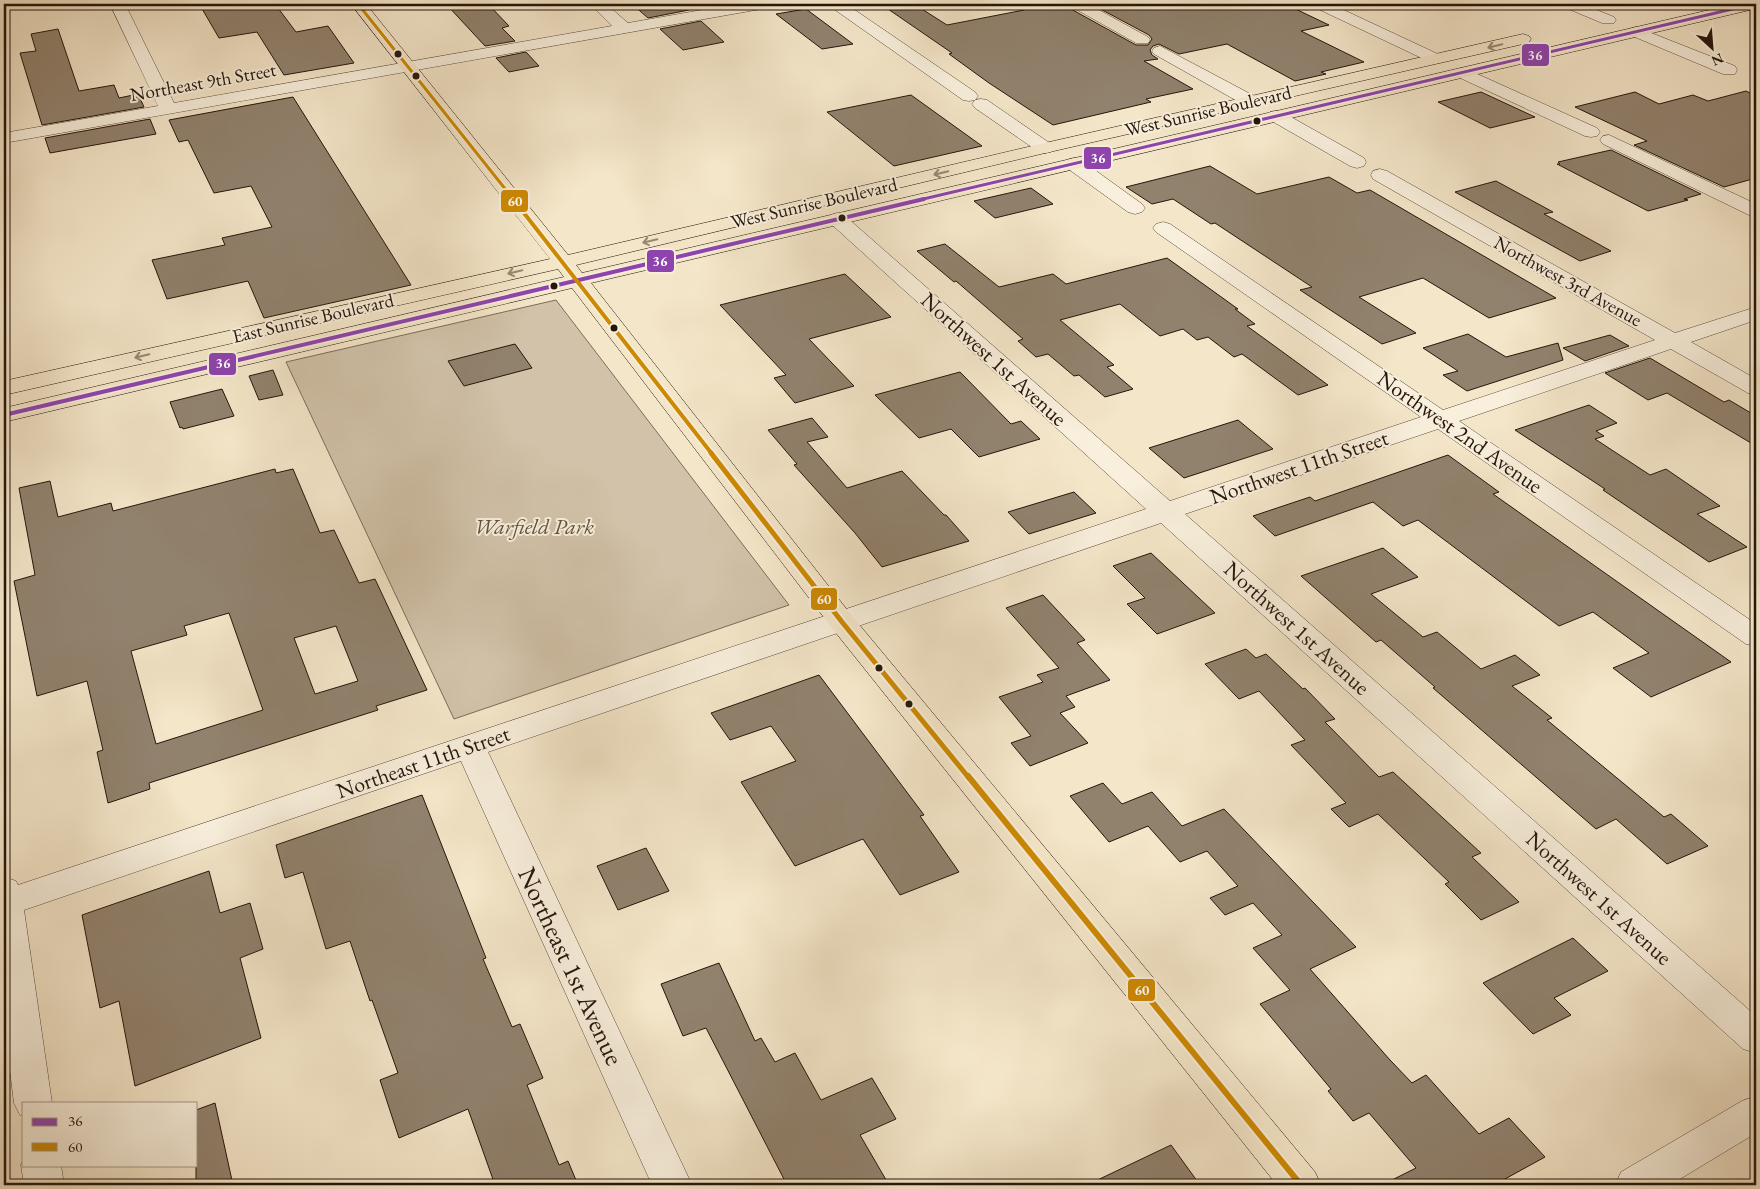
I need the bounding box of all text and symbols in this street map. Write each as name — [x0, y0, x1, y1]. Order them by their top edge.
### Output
north arrow — [1688, 22, 1738, 72]
one-way arrow — [1487, 42, 1503, 51]
line badge: 36 — [1521, 43, 1550, 67]
text: 36 — [1528, 46, 1543, 64]
unlabelled marker — [393, 49, 403, 59]
text: N — [1708, 49, 1727, 71]
street label: Northeast 9th Street — [128, 57, 278, 107]
unlabelled marker — [411, 71, 421, 81]
street label: West Sunrise Boulevard — [1122, 80, 1294, 142]
unlabelled marker — [1252, 116, 1262, 126]
line badge: 36 — [1083, 146, 1112, 170]
text: 36 — [1091, 149, 1106, 167]
one-way arrow — [933, 169, 949, 178]
street label: West Sunrise Boulevard — [728, 172, 900, 234]
line badge: 60 — [500, 189, 529, 213]
text: 60 — [508, 192, 523, 210]
unlabelled marker — [837, 213, 847, 223]
street label: Northwest 3rd Avenue — [1490, 230, 1646, 332]
one-way arrow — [642, 237, 658, 246]
line badge: 36 — [646, 249, 675, 273]
text: 36 — [653, 252, 668, 270]
one-way arrow — [508, 268, 524, 278]
unlabelled marker — [549, 281, 559, 291]
street label: Northwest 1st Avenue — [915, 286, 1073, 433]
street label: East Sunrise Boulevard — [230, 287, 397, 349]
unlabelled marker — [609, 323, 619, 333]
one-way arrow — [135, 352, 151, 362]
line badge: 36 — [208, 352, 237, 376]
text: 36 — [216, 354, 231, 372]
street label: Northwest 2nd Avenue — [1372, 364, 1549, 500]
street label: Northwest 11th Street — [1206, 423, 1392, 511]
park label: Warfield Park — [474, 512, 594, 541]
street label: Northwest 1st Avenue — [1218, 555, 1376, 702]
line badge: 60 — [810, 587, 838, 611]
text: 60 — [817, 590, 832, 608]
unlabelled marker — [874, 663, 884, 673]
unlabelled marker — [904, 699, 914, 709]
street label: Northeast 11th Street — [332, 719, 514, 805]
street label: Northwest 1st Avenue — [1520, 825, 1678, 972]
street label: Northeast 1st Avenue — [510, 861, 632, 1071]
line badge: 60 — [1127, 978, 1156, 1002]
text: 60 — [1135, 981, 1150, 999]
legend — [22, 1102, 198, 1166]
text: 36 — [68, 1111, 82, 1130]
text: 60 — [68, 1137, 82, 1156]

